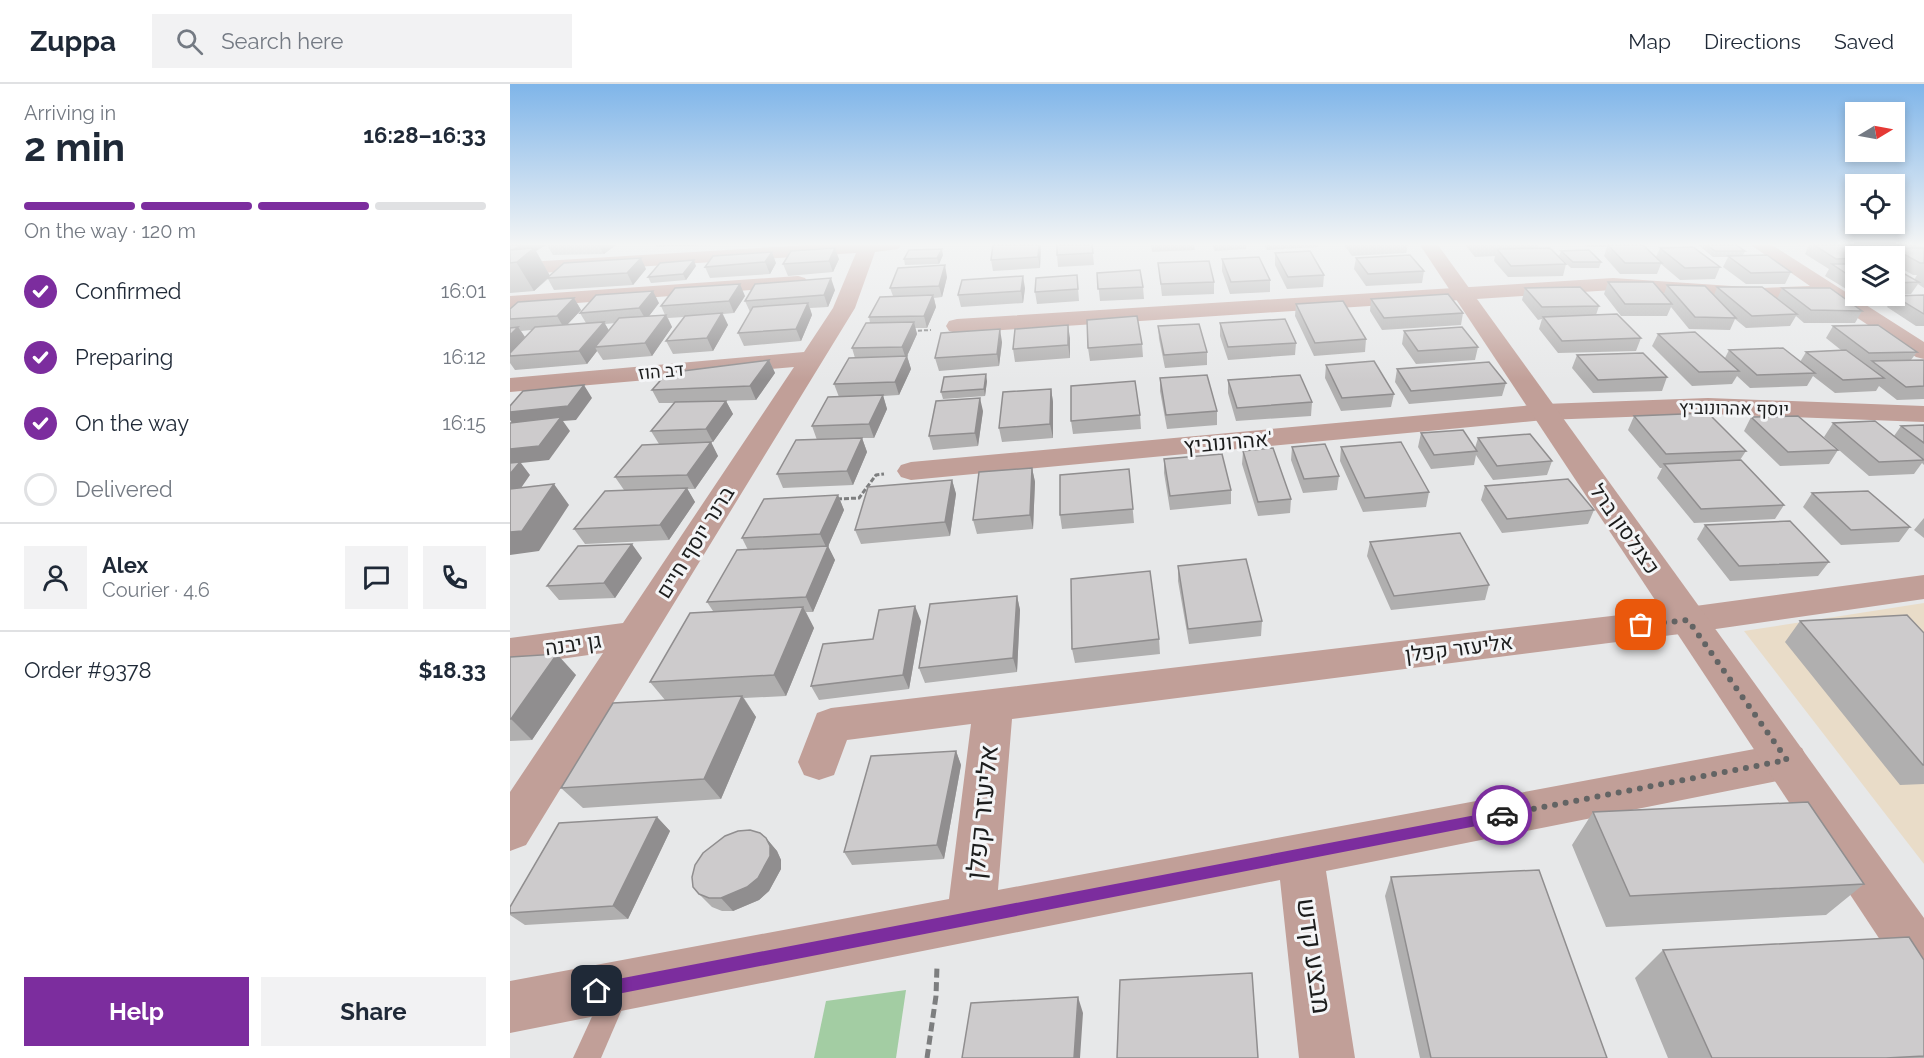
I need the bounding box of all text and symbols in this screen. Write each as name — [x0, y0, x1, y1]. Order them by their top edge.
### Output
search box — [152, 14, 572, 68]
text: Zuppa — [30, 25, 116, 58]
icon: search — [173, 25, 206, 58]
text: Search here — [221, 28, 343, 54]
text: Map — [1628, 29, 1671, 54]
text: Directions — [1704, 29, 1801, 54]
text: Saved — [1834, 29, 1894, 54]
text: Arriving in — [24, 101, 116, 125]
north arrow — [1845, 102, 1905, 162]
map controls — [1845, 102, 1905, 306]
text: 16:28–16:33 — [363, 122, 486, 148]
text: 2 min — [24, 124, 125, 170]
button: locate — [1845, 174, 1905, 234]
text: On the way · 120 m — [24, 219, 196, 243]
button: layers — [1845, 246, 1905, 306]
icon: check — [24, 275, 57, 308]
text: Confirmed — [75, 278, 182, 304]
text: 16:01 — [441, 279, 486, 303]
icon: check — [24, 341, 57, 374]
text: Preparing — [75, 344, 173, 370]
text: 16:12 — [443, 345, 486, 369]
street label: דב הוז — [637, 359, 685, 383]
street label: יוסף אהרונוביץ — [1679, 397, 1789, 419]
icon: check — [24, 407, 57, 440]
text: On the way — [75, 410, 189, 436]
text: 16:15 — [442, 411, 486, 435]
street label: אהרונוביץ' — [1183, 426, 1273, 458]
text: Delivered — [75, 476, 173, 502]
street label: כצנלסון ברל — [1585, 479, 1665, 579]
street label: ברנר יוסף חיים — [651, 481, 739, 603]
button: person — [24, 546, 87, 609]
button: chat — [345, 546, 408, 609]
button: phone — [423, 546, 486, 609]
text: Alex — [102, 552, 148, 578]
text: Courier · 4.6 — [102, 578, 210, 602]
pin — [1615, 599, 1666, 650]
icon: bag — [1624, 608, 1657, 641]
street label: גן יבנה — [543, 628, 603, 660]
street label: אליעזר קפלן — [1403, 629, 1515, 667]
text: Order #9378 — [24, 657, 152, 683]
text: $18.33 — [418, 657, 486, 683]
street label: אליעזר קפלן — [960, 743, 1004, 881]
courier — [1472, 785, 1532, 845]
icon: car — [1486, 799, 1519, 832]
street label: מבצע קדש — [1291, 896, 1337, 1016]
pin — [571, 965, 622, 1016]
icon: home — [580, 974, 613, 1007]
button: Help — [24, 977, 249, 1046]
button: Share — [261, 977, 486, 1046]

